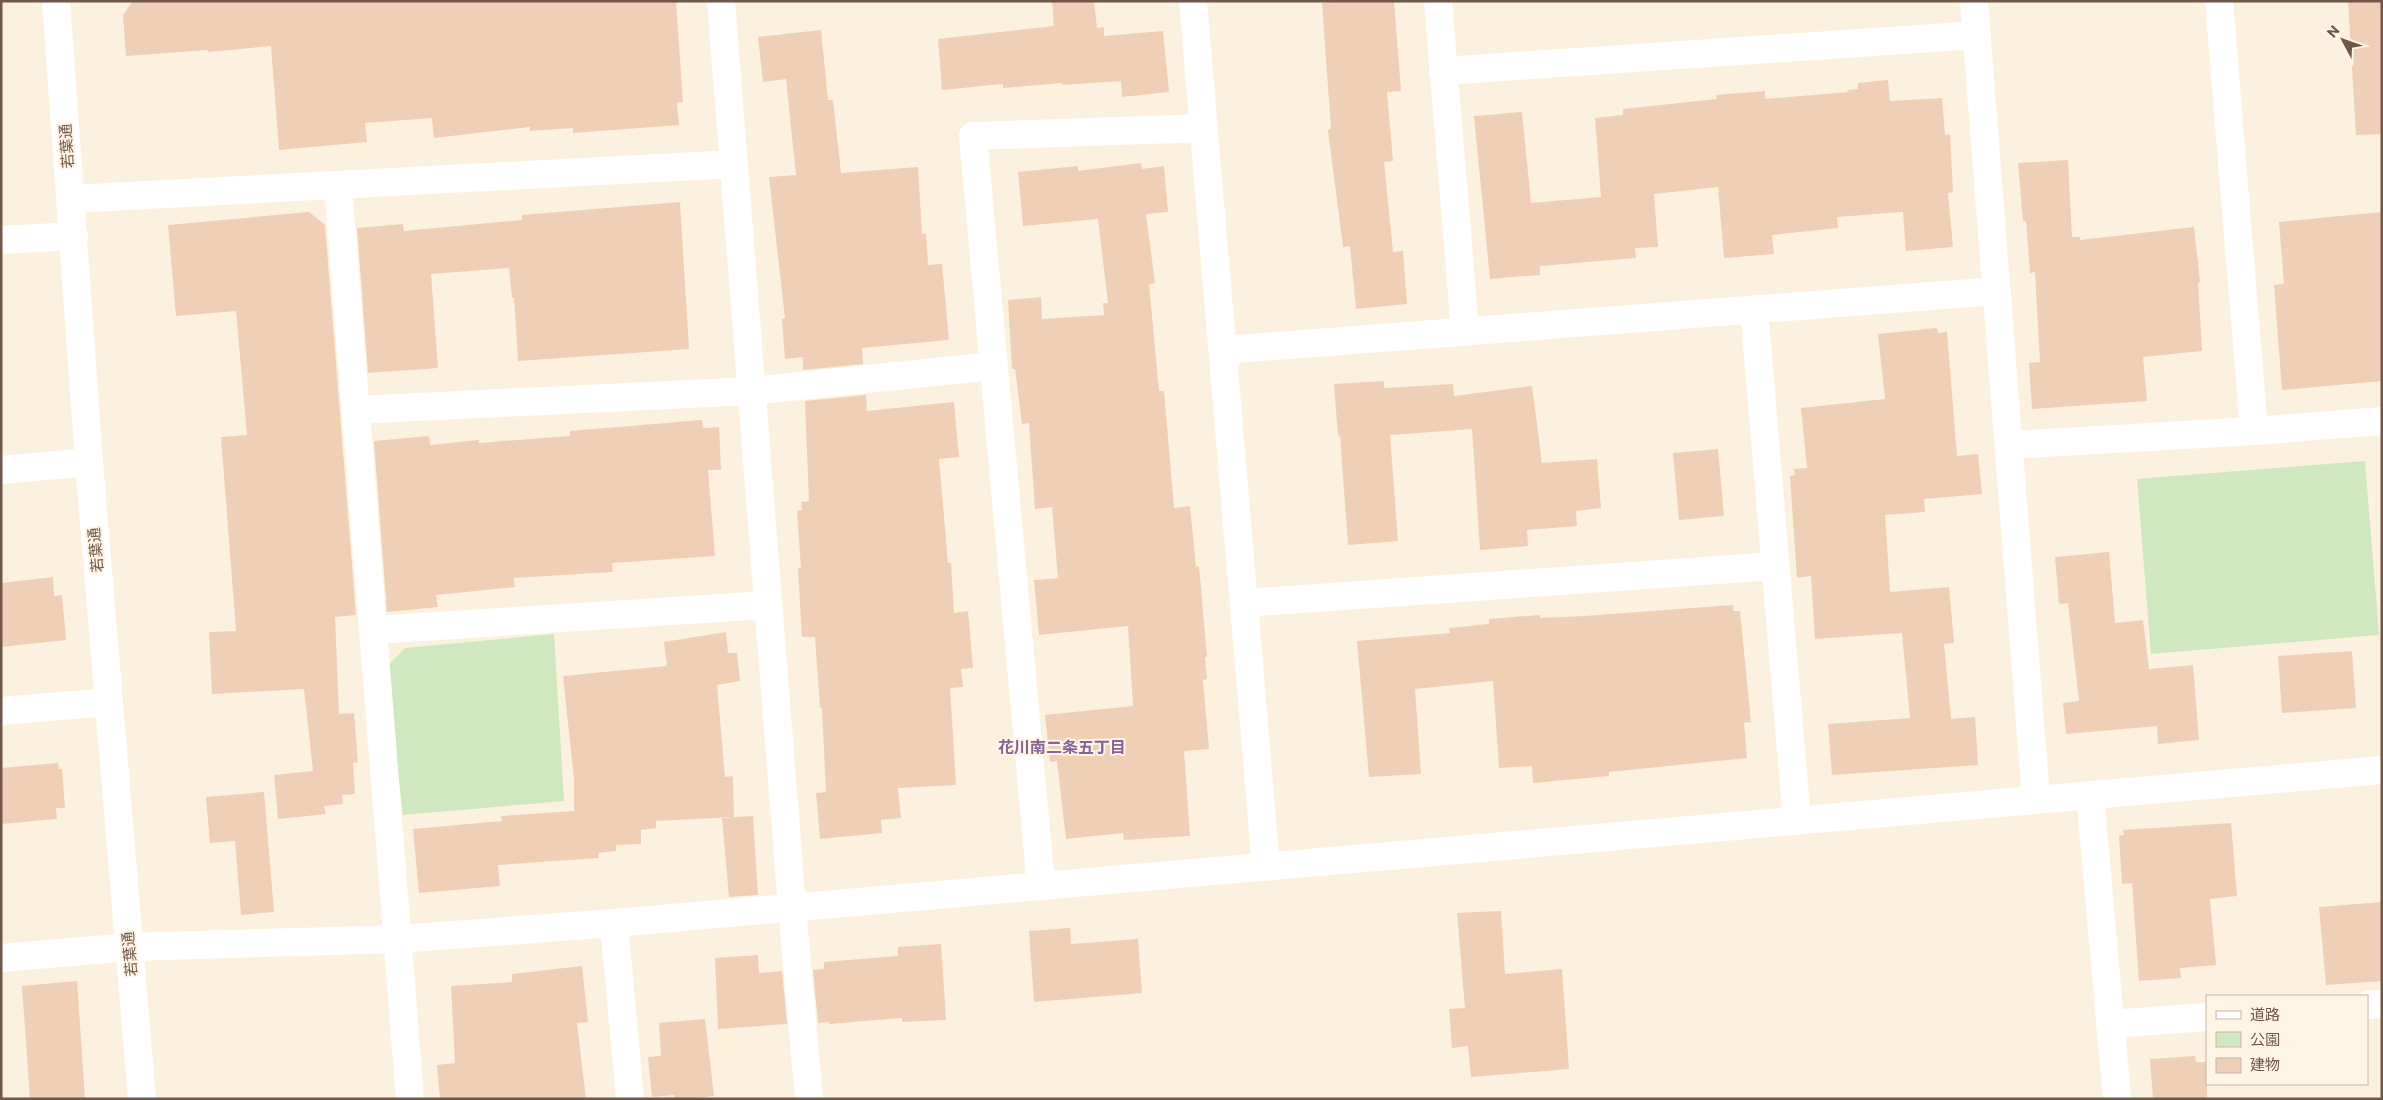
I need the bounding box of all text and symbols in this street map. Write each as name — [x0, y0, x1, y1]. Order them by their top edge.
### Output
north arrow — [2318, 15, 2368, 65]
text: N — [2323, 22, 2343, 41]
street label: 若葉通 — [55, 123, 77, 169]
street label: 若葉通 — [84, 527, 106, 573]
district label: 花川南二条五丁目 — [998, 737, 1126, 756]
street label: 若葉通 — [118, 931, 140, 977]
legend — [2206, 995, 2368, 1085]
text: 道路 — [2250, 1005, 2280, 1023]
text: 公園 — [2250, 1030, 2280, 1048]
text: 建物 — [2250, 1055, 2280, 1073]

